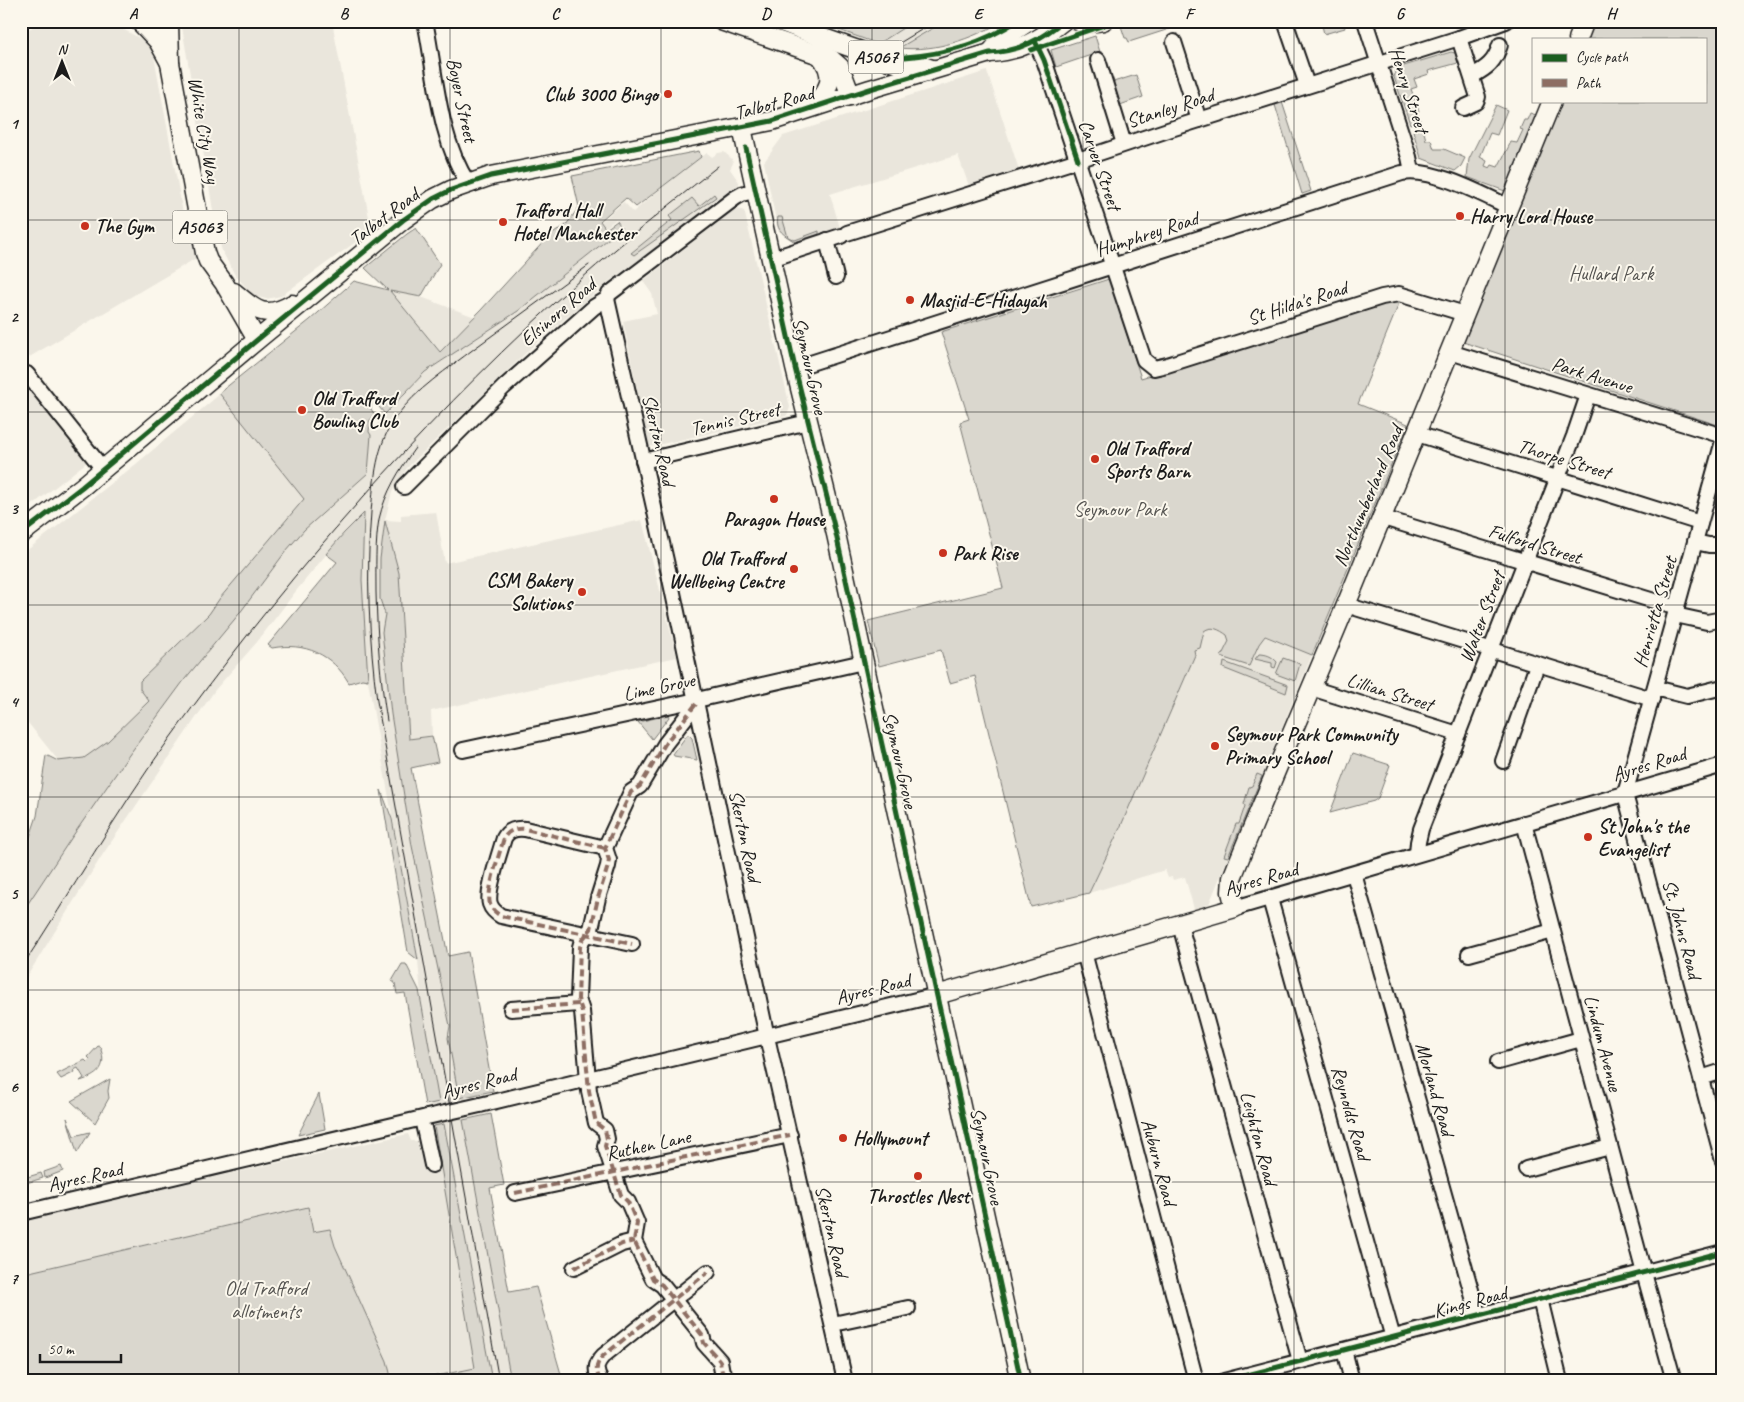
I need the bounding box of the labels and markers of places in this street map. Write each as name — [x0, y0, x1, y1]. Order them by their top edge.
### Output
place label: Club 3000 Bingo — [545, 82, 660, 107]
marker: Club 3000 Bingo — [662, 88, 674, 100]
place label: Trafford Hall Hotel Manchester — [513, 198, 639, 246]
place label: Harry Lord House — [1470, 204, 1593, 229]
marker: Harry Lord House — [1454, 210, 1466, 222]
place label: The Gym — [95, 214, 155, 240]
marker: Trafford Hall Hotel Manchester — [497, 216, 509, 228]
marker: The Gym — [79, 220, 91, 232]
place label: Masjid-E-Hidayah — [920, 288, 1047, 314]
marker: Masjid-E-Hidayah — [904, 294, 916, 306]
place label: Old Trafford Bowling Club — [312, 386, 400, 434]
marker: Old Trafford Bowling Club — [296, 404, 308, 416]
place label: Old Trafford Sports Barn — [1105, 436, 1193, 484]
marker: Old Trafford Sports Barn — [1089, 453, 1101, 465]
marker: Paragon House — [768, 493, 780, 505]
place label: Paragon House — [723, 507, 826, 532]
place label: Park Rise — [953, 541, 1019, 566]
place label: Old Trafford Wellbeing Centre — [669, 546, 788, 594]
marker: Park Rise — [937, 547, 949, 559]
marker: Old Trafford Wellbeing Centre — [788, 563, 800, 575]
place label: CSM Bakery Solutions — [487, 568, 574, 616]
marker: CSM Bakery Solutions — [576, 586, 588, 598]
place label: Seymour Park Community Primary School — [1225, 722, 1400, 770]
marker: Seymour Park Community Primary School — [1209, 740, 1221, 752]
place label: St John's the Evangelist — [1598, 814, 1691, 862]
marker: St John's the Evangelist — [1582, 831, 1594, 843]
place label: Hollymount — [853, 1126, 931, 1151]
marker: Hollymount — [837, 1132, 849, 1144]
marker: Throstles Nest — [912, 1170, 924, 1182]
place label: Throstles Nest — [867, 1184, 971, 1209]

